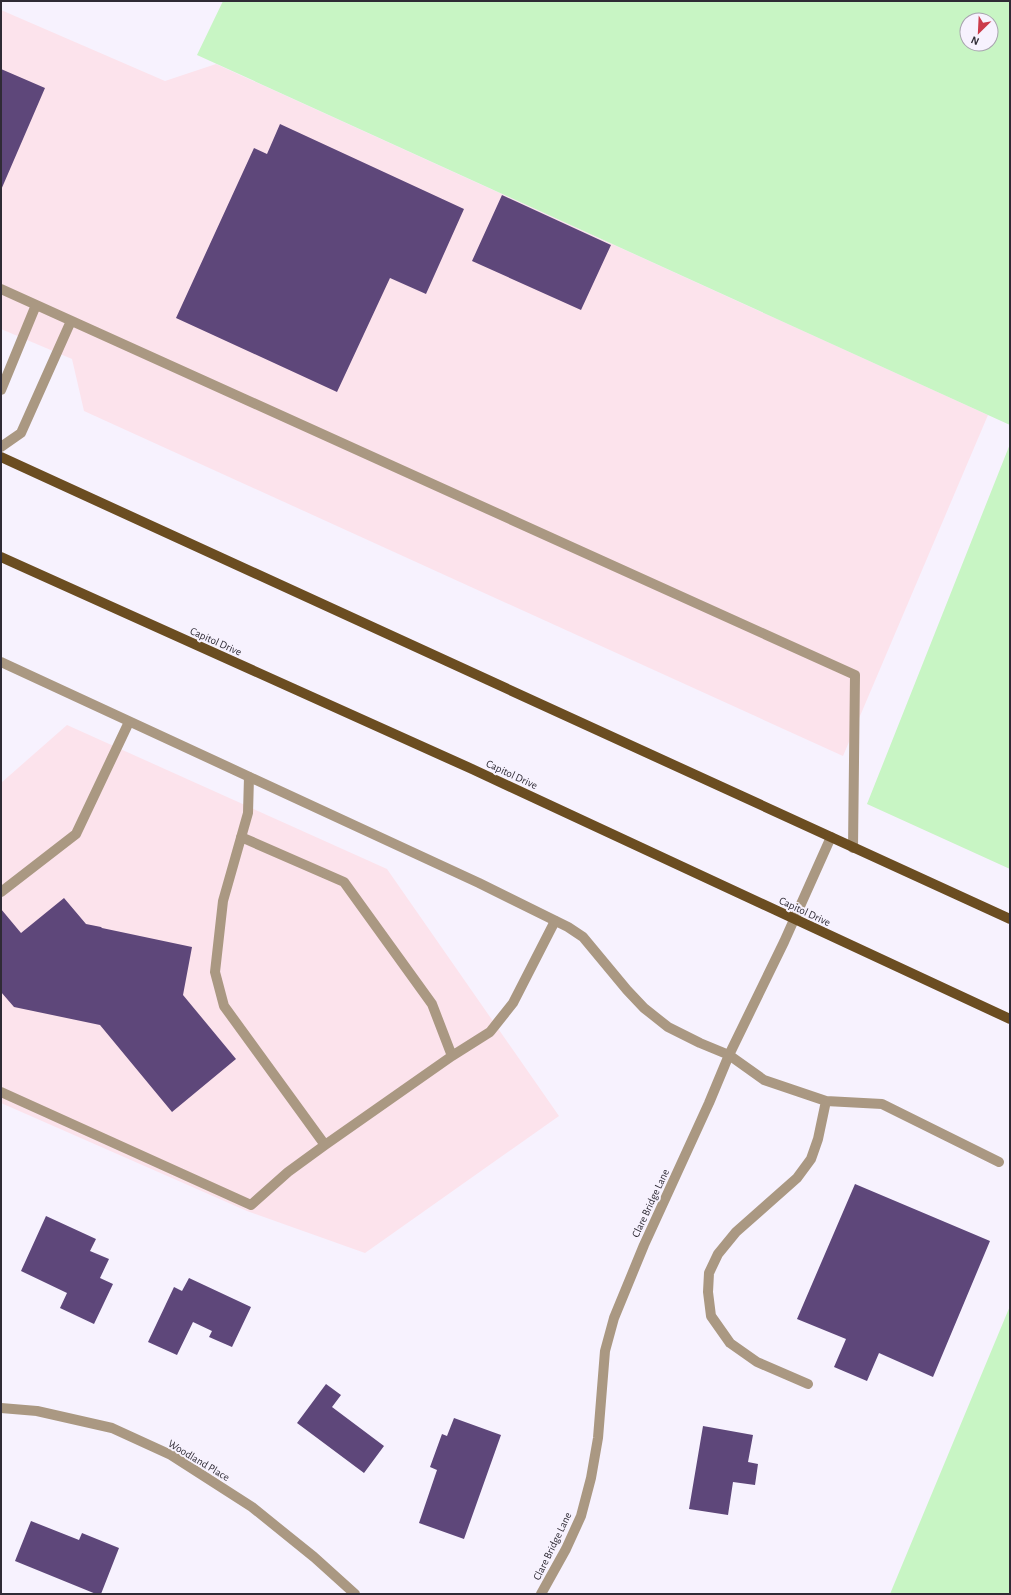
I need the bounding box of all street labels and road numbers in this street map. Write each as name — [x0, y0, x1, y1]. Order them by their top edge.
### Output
street label: Capitol Drive — [188, 625, 243, 658]
street label: Capitol Drive — [484, 758, 539, 791]
street label: Capitol Drive — [777, 895, 832, 928]
street label: Clare Bridge Lane — [630, 1167, 671, 1239]
street label: Woodland Place — [166, 1438, 231, 1483]
street label: Clare Bridge Lane — [531, 1511, 574, 1582]

